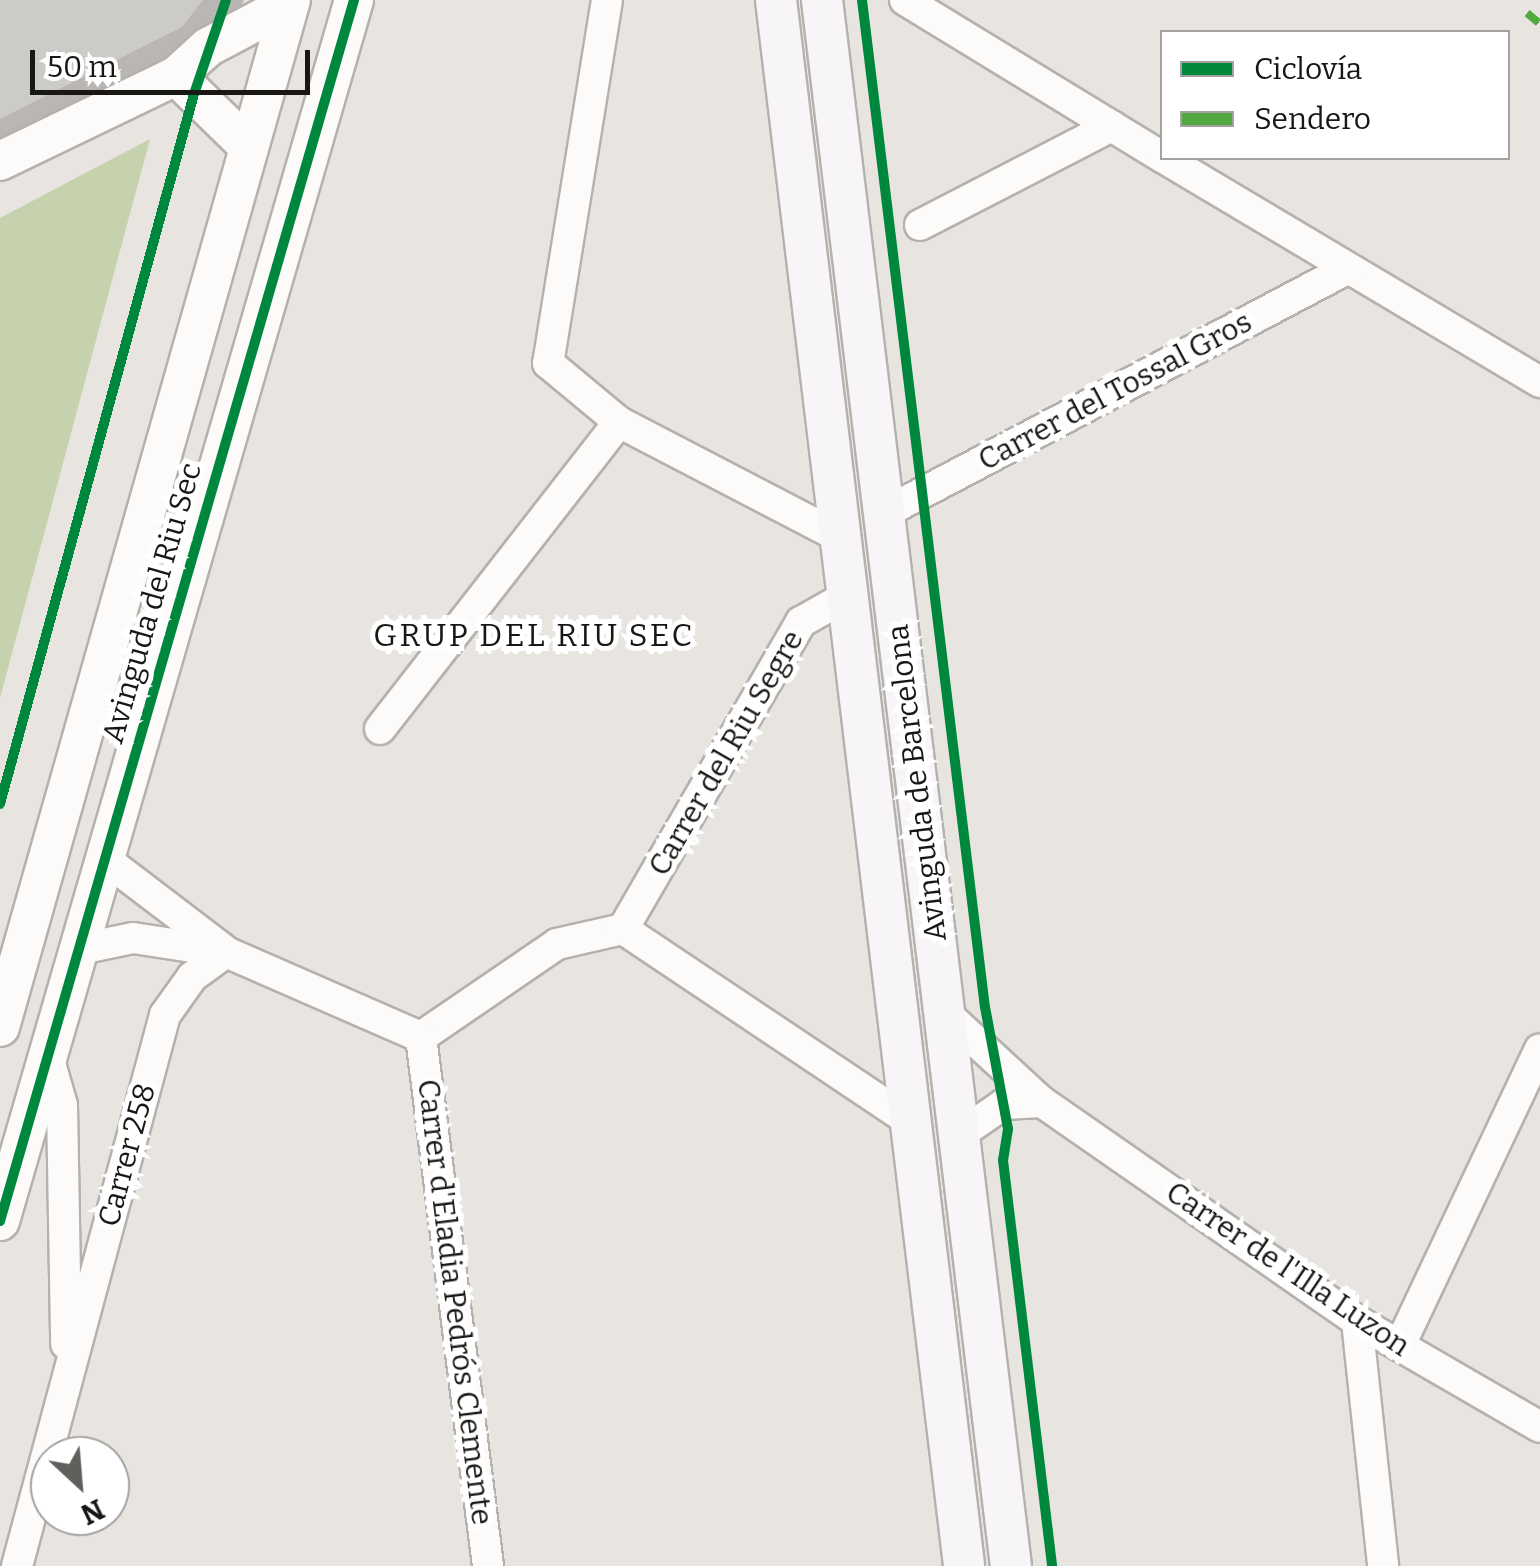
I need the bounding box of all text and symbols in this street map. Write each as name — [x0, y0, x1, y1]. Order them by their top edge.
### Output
scale bar — [35, 30, 315, 92]
legend — [1160, 30, 1510, 160]
text: 50 m — [47, 49, 117, 85]
text: Ciclovía — [1254, 51, 1362, 87]
text: Sendero — [1254, 101, 1371, 137]
street label: Carrer del Tossal Gros — [972, 304, 1258, 478]
street label: Avinguda del Riu Sec — [95, 459, 209, 747]
district label: GRUP DEL RIU SEC — [373, 616, 695, 654]
street label: Avinguda de Barcelona — [880, 623, 954, 943]
street label: Carrer del Riu Segre — [641, 624, 811, 882]
street label: Carrer d'Eladia Pedrós Clemente — [410, 1077, 500, 1527]
street label: Carrer 258 — [91, 1080, 163, 1230]
street label: Carrer de l'Illa Luzon — [1159, 1174, 1417, 1364]
north arrow — [30, 1436, 130, 1536]
text: N — [76, 1492, 109, 1531]

